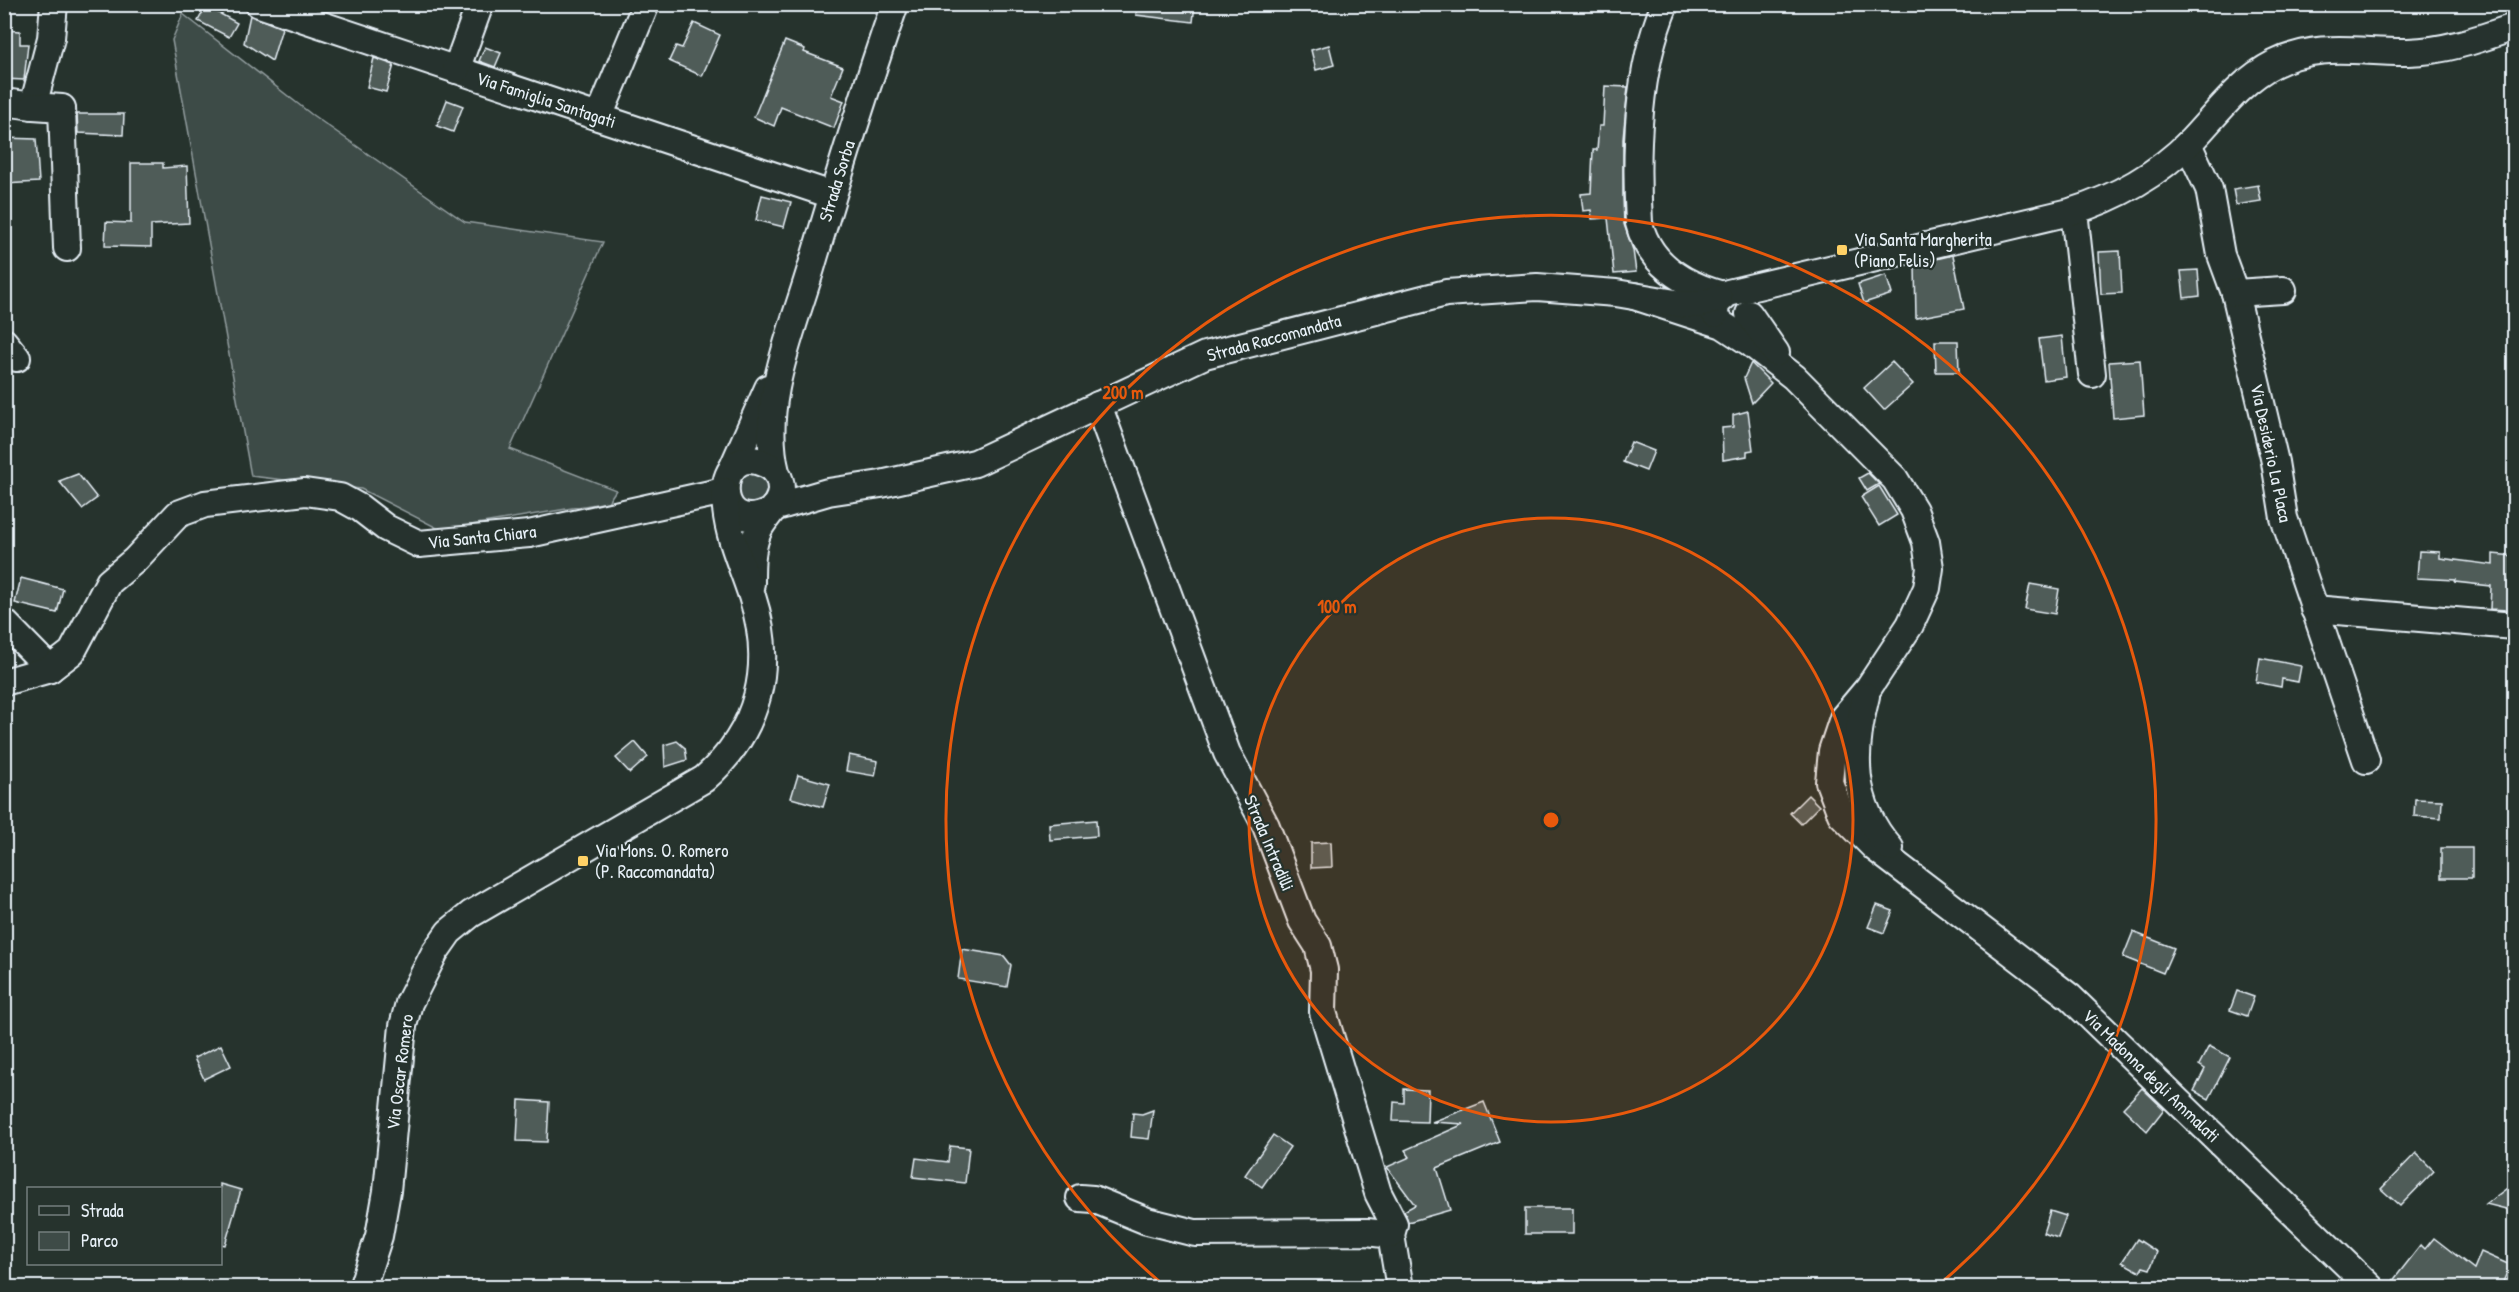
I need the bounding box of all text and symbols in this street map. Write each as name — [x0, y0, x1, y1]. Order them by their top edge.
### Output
street label: Via Famiglia Santagati — [473, 65, 619, 134]
street label: Strada Sorba — [812, 137, 861, 224]
place label: Via Santa Margherita (Piano Felis) — [1854, 227, 1992, 273]
marker: Via Santa Margherita (Piano Felis) — [1835, 243, 1849, 257]
street label: Strada Raccomandata — [1204, 308, 1344, 367]
text: 200 m — [1103, 380, 1143, 405]
street label: Via Desiderio La Placa — [2245, 381, 2298, 524]
street label: Via Santa Chiara — [427, 518, 537, 555]
text: 100 m — [1317, 594, 1357, 619]
street label: Strada Intradilli — [1238, 791, 1301, 895]
centre of rings — [1541, 810, 1561, 830]
place label: Via Mons. O. Romero (P. Raccomandata) — [595, 838, 728, 884]
marker: Via Mons. O. Romero (P. Raccomandata) — [576, 854, 590, 868]
street label: Via Madonna degli Ammalati — [2077, 1003, 2226, 1148]
street label: Via Oscar Romero — [380, 1013, 419, 1131]
legend — [27, 1187, 222, 1265]
text: Strada — [81, 1198, 124, 1223]
text: Parco — [81, 1228, 118, 1253]

